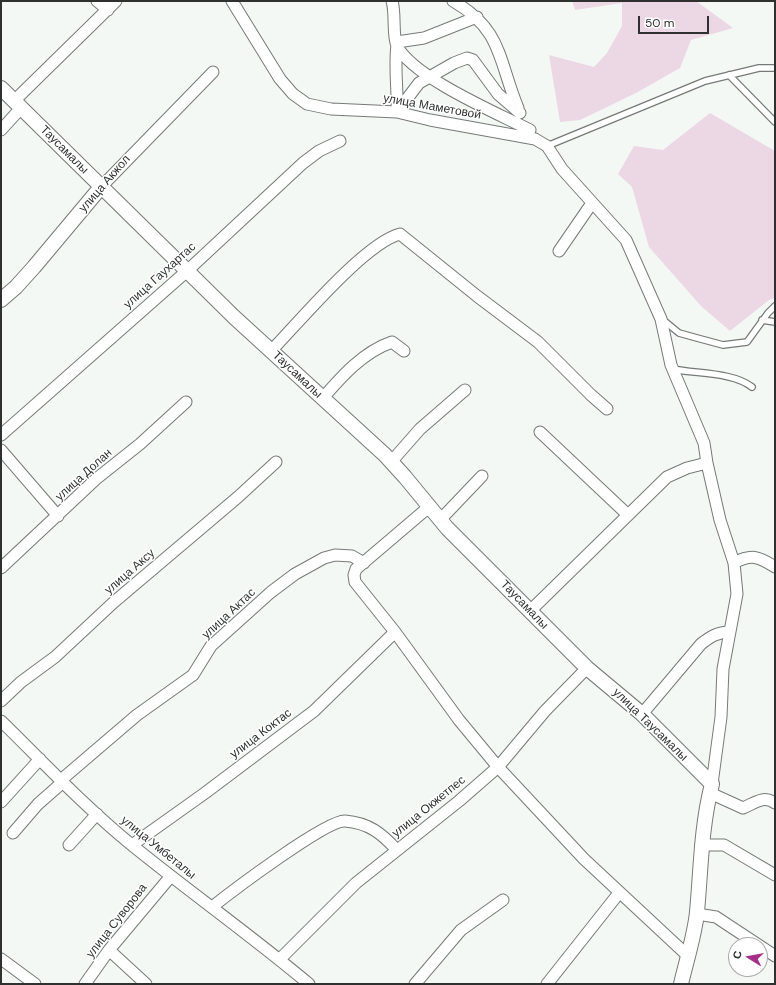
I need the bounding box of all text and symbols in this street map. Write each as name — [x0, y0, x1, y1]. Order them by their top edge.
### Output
scale bar — [640, 8, 711, 34]
text: 50 m — [645, 15, 674, 31]
street label: улица Маметовой — [382, 91, 482, 123]
street label: Таусамалы — [37, 123, 91, 177]
street label: улица Акжол — [76, 153, 134, 215]
street label: улица Гаухартас — [121, 240, 199, 312]
street label: Таусамалы — [269, 348, 325, 402]
street label: улица Долан — [53, 446, 115, 504]
street label: улица Аксу — [102, 546, 158, 598]
street label: Таусамалы — [497, 578, 551, 632]
street label: улица Актас — [199, 586, 259, 642]
street label: улица Таусамалы — [610, 686, 690, 764]
street label: улица Коктас — [227, 706, 295, 762]
street label: улица Окжетпес — [390, 773, 468, 841]
street label: улица Умбеталы — [118, 813, 198, 883]
street label: улица Суворова — [84, 881, 150, 961]
north arrow — [728, 937, 768, 977]
text: С — [730, 950, 745, 960]

